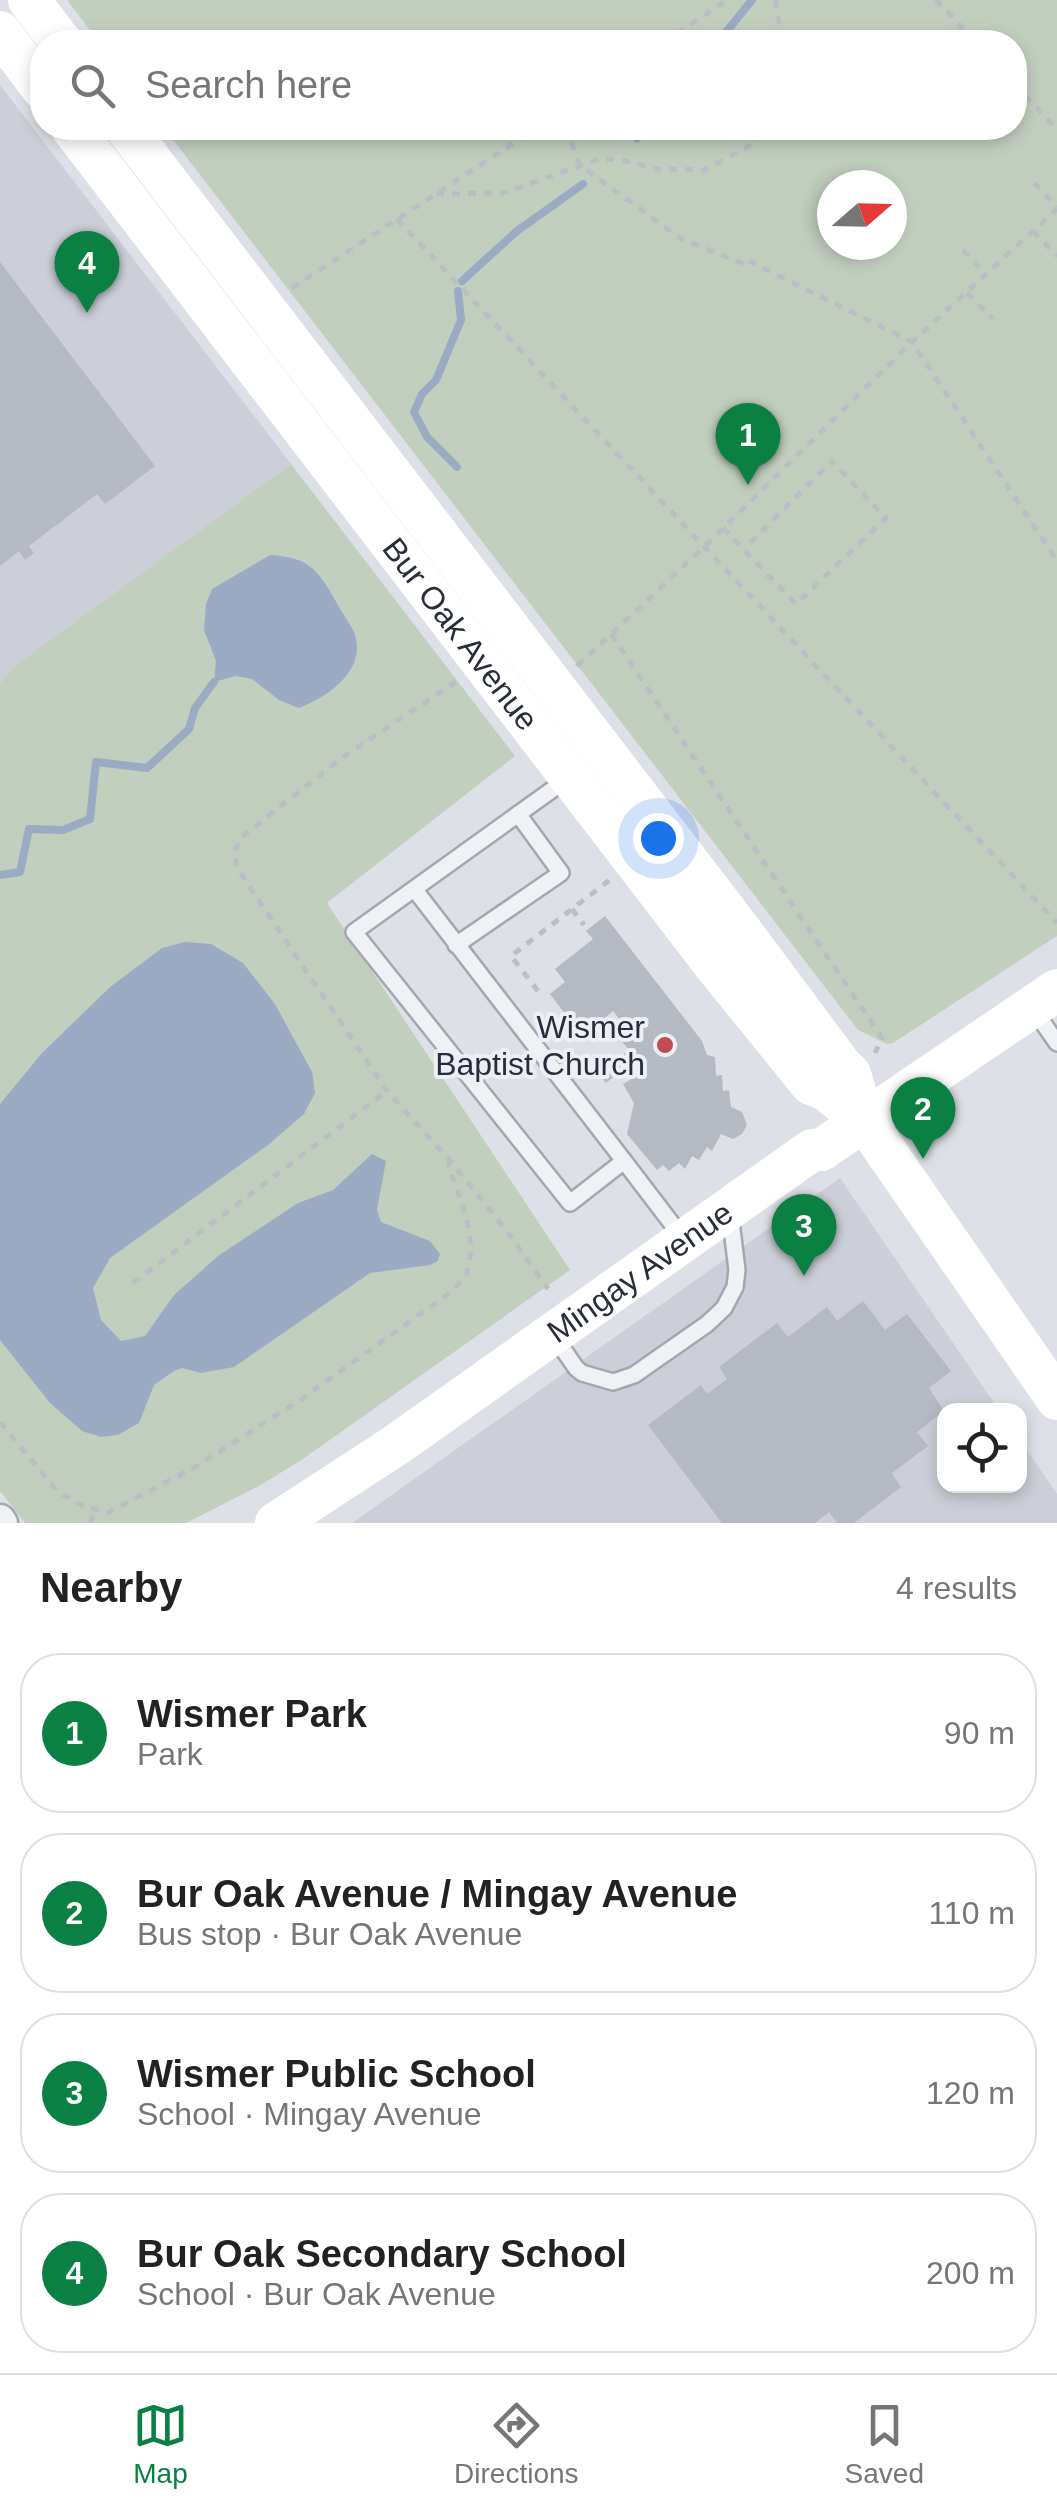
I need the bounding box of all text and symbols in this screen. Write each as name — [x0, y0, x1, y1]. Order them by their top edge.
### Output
search box — [30, 30, 1027, 140]
icon: search — [65, 58, 120, 113]
text: Search here — [145, 64, 352, 106]
north arrow — [817, 170, 907, 260]
pin: 4 — [54, 230, 120, 313]
pin: 1 — [716, 402, 780, 485]
street label: Bur Oak Avenue — [375, 531, 546, 737]
your location — [633, 813, 684, 864]
place label: Wismer Baptist Church — [435, 1009, 645, 1082]
marker: Wismer Baptist Church — [654, 1034, 676, 1056]
pin: 2 — [890, 1076, 956, 1159]
street label: Mingay Avenue — [540, 1194, 739, 1350]
pin: 3 — [772, 1194, 836, 1276]
map controls — [937, 1403, 1027, 1493]
button: locate — [937, 1403, 1027, 1493]
text: Nearby — [40, 1564, 182, 1611]
text: 4 results — [896, 1570, 1017, 1606]
text: Wismer Park — [137, 1693, 367, 1735]
text: 1 — [66, 1715, 83, 1751]
text: 90 m — [944, 1715, 1015, 1751]
text: Park — [137, 1736, 203, 1772]
text: Bur Oak Avenue / Mingay Avenue — [137, 1873, 737, 1915]
text: 2 — [66, 1895, 83, 1931]
text: 110 m — [928, 1895, 1015, 1931]
text: Bus stop · Bur Oak Avenue — [137, 1916, 522, 1952]
text: Wismer Public School — [137, 2053, 536, 2095]
text: 3 — [66, 2075, 83, 2111]
text: 120 m — [926, 2075, 1015, 2111]
text: School · Mingay Avenue — [137, 2096, 482, 2132]
text: Bur Oak Secondary School — [137, 2233, 627, 2275]
text: 4 — [66, 2255, 83, 2291]
text: 200 m — [926, 2255, 1015, 2291]
text: School · Bur Oak Avenue — [137, 2276, 496, 2312]
tab: Map — [133, 2398, 188, 2490]
tab: Directions — [454, 2398, 579, 2490]
tab: Saved — [845, 2398, 924, 2490]

